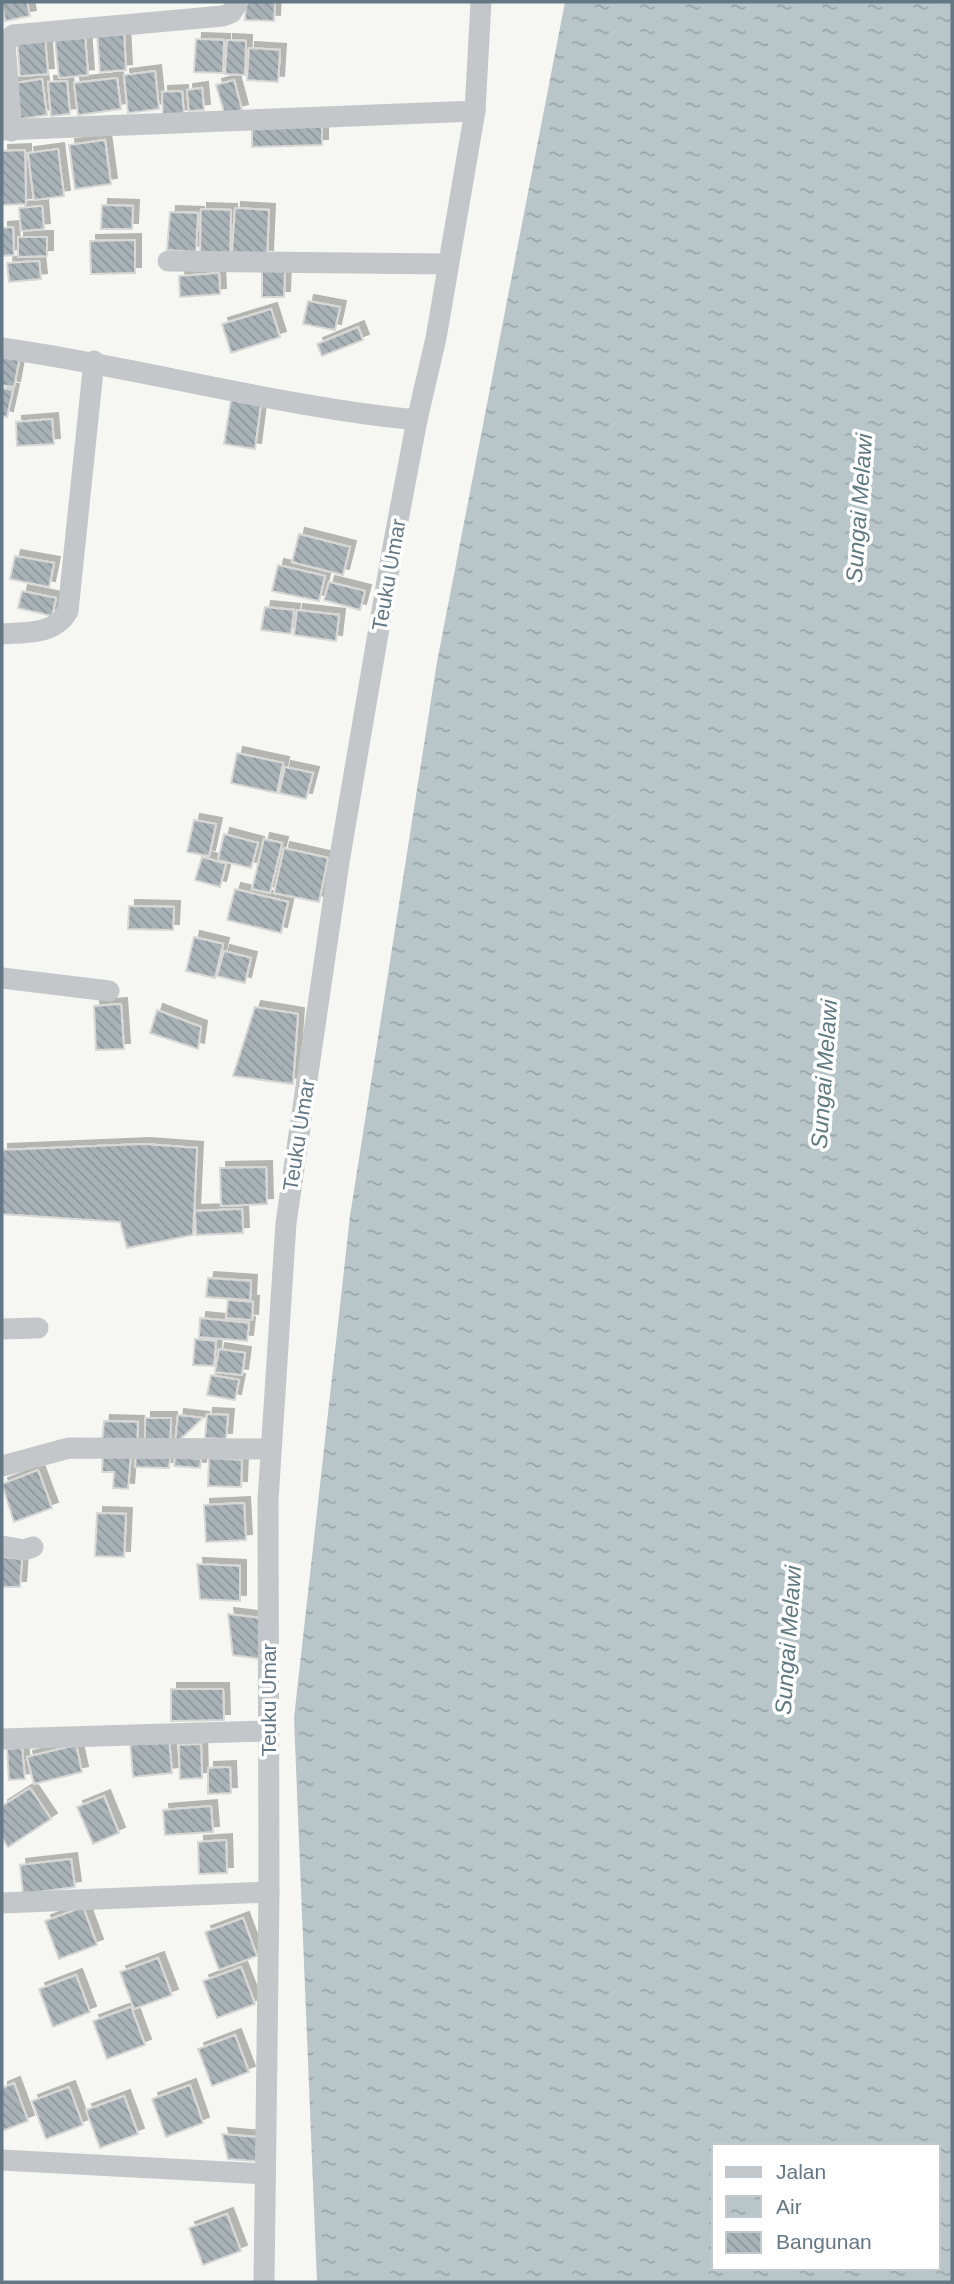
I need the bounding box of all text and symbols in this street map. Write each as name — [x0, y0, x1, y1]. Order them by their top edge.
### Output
water label: Sungai Melawi — [841, 432, 877, 584]
street label: Teuku Umar — [367, 517, 410, 633]
water label: Sungai Melawi — [806, 998, 842, 1150]
street label: Teuku Umar — [278, 1077, 319, 1193]
water label: Sungai Melawi — [770, 1564, 806, 1716]
street label: Teuku Umar — [257, 1643, 280, 1757]
legend — [712, 2144, 940, 2270]
text: Jalan — [776, 2160, 826, 2183]
text: Air — [776, 2195, 802, 2218]
text: Bangunan — [776, 2230, 872, 2253]

